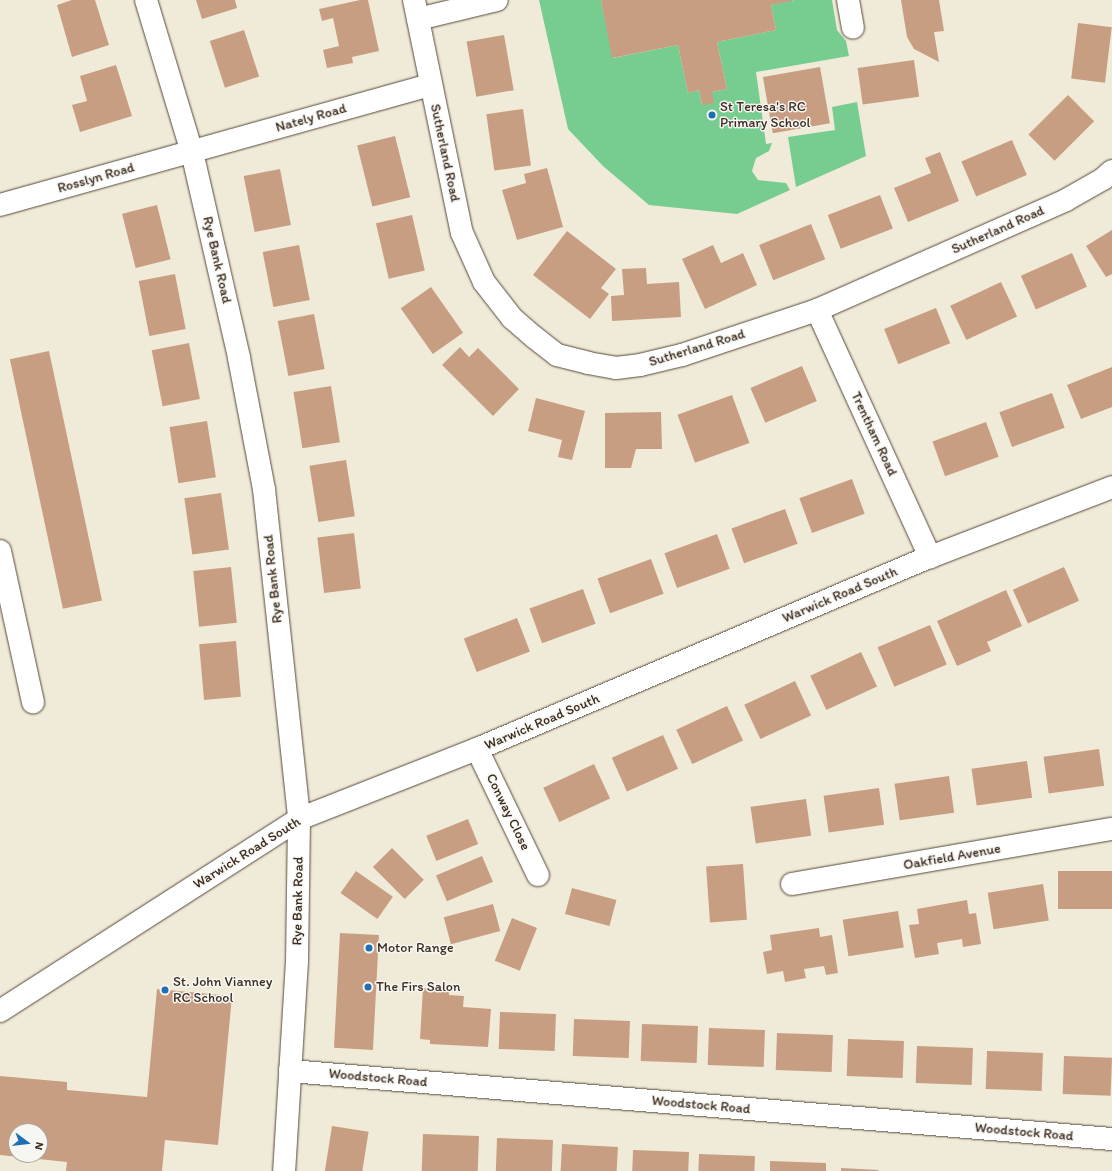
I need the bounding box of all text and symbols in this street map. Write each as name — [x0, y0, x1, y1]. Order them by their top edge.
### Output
place label: St Teresa's RC Primary School — [720, 99, 810, 132]
street label: Nately Road — [274, 100, 348, 136]
street label: Sutherland Road — [426, 102, 464, 204]
marker: St Teresa's RC Primary School — [707, 110, 717, 120]
street label: Rosslyn Road — [56, 159, 136, 197]
street label: Sutherland Road — [949, 202, 1047, 258]
street label: Rye Bank Road — [199, 215, 235, 305]
street label: Sutherland Road — [647, 325, 747, 371]
street label: Trentham Road — [847, 389, 901, 479]
street label: Rye Bank Road — [260, 534, 286, 624]
street label: Warwick Road South — [780, 563, 900, 627]
street label: Warwick Road South — [482, 690, 602, 754]
street label: Conway Close — [482, 771, 534, 853]
street label: Warwick Road South — [190, 813, 304, 893]
street label: Oakfield Avenue — [902, 840, 1002, 874]
street label: Rye Bank Road — [289, 856, 307, 946]
place label: Motor Range — [377, 940, 453, 956]
marker: Motor Range — [364, 943, 374, 953]
place label: St. John Vianney RC School — [173, 974, 272, 1006]
place label: The Firs Salon — [376, 979, 461, 995]
marker: The Firs Salon — [363, 982, 373, 992]
marker: St. John Vianney RC School — [160, 985, 170, 995]
street label: Woodstock Road — [328, 1065, 428, 1091]
street label: Woodstock Road — [651, 1092, 751, 1118]
street label: Woodstock Road — [974, 1119, 1074, 1145]
north arrow — [8, 1123, 48, 1163]
text: N — [32, 1141, 46, 1151]

